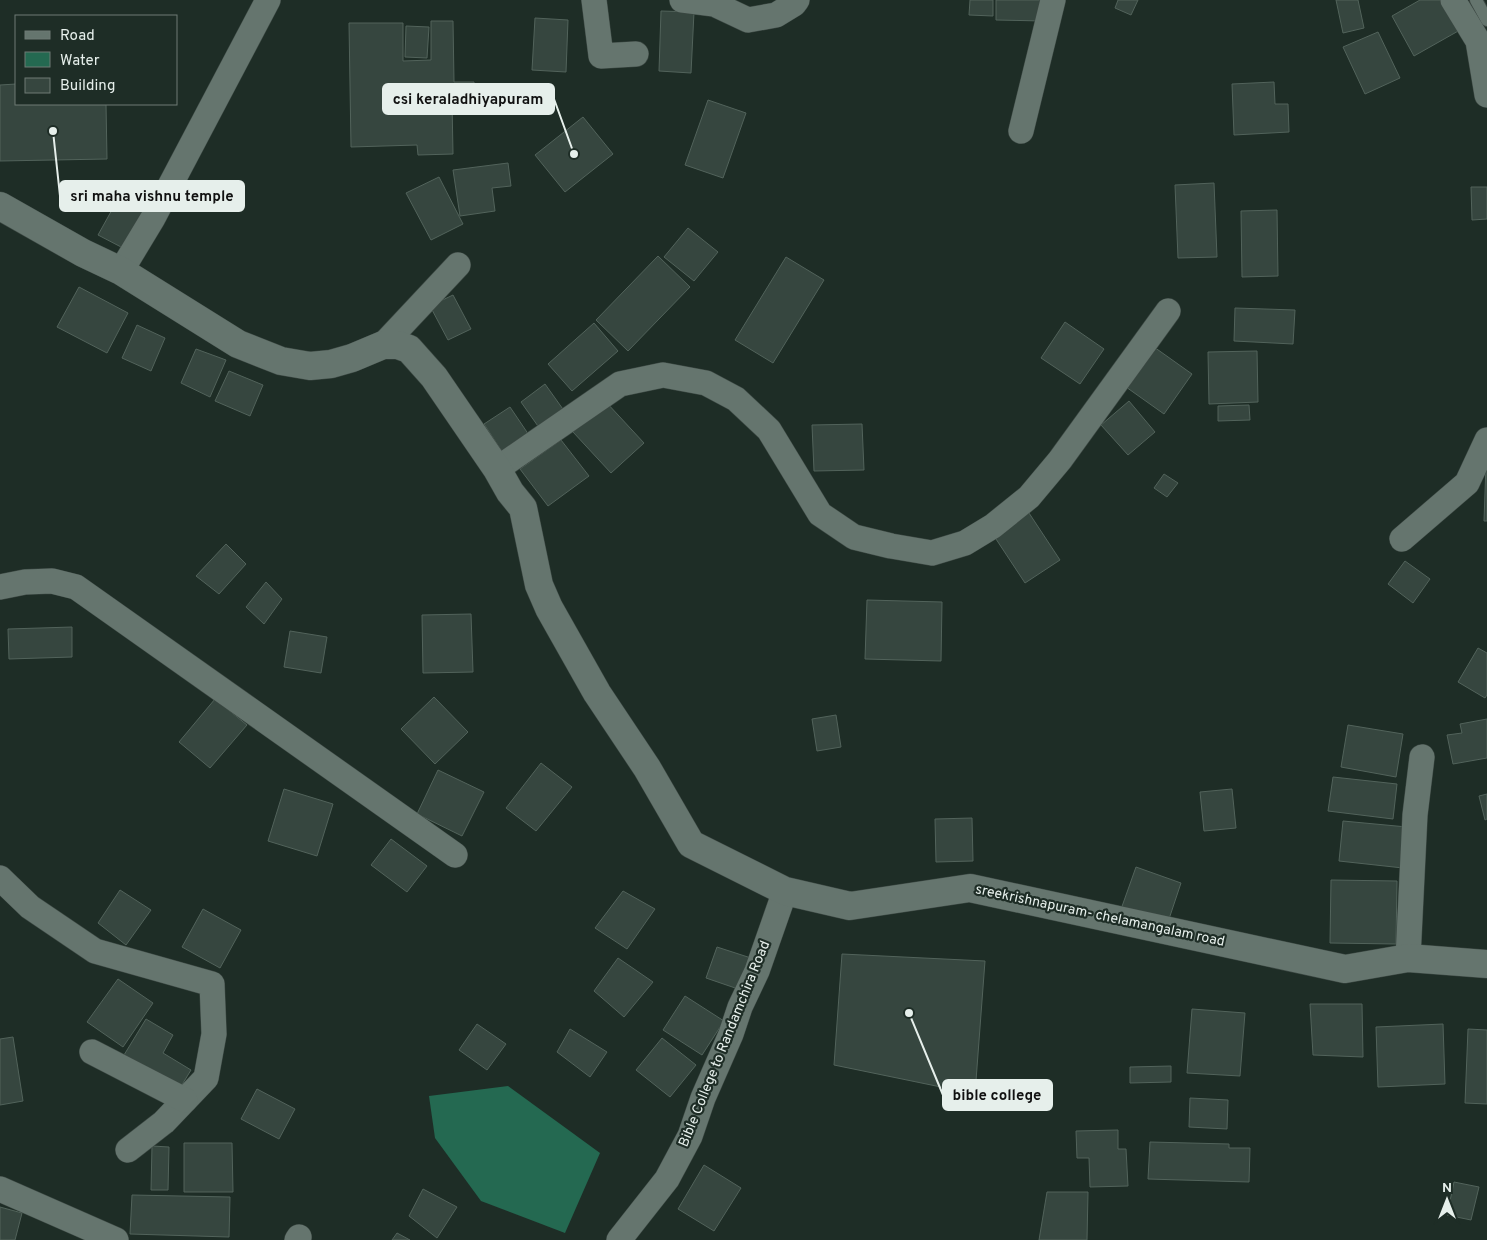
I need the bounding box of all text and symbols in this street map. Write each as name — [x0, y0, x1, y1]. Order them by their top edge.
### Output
legend — [15, 15, 178, 105]
text: Road — [60, 27, 95, 46]
text: Water — [60, 52, 100, 71]
text: Building — [60, 77, 115, 96]
callout: csi keraladhiyapuram — [383, 84, 554, 114]
text: csi keraladhiyapuram — [393, 91, 543, 110]
callout: sri maha vishnu temple — [60, 181, 244, 211]
text: sri maha vishnu temple — [70, 188, 234, 207]
street label: sreekrishnapuram- chelamangalam road — [974, 881, 1226, 951]
street label: Bible College to Randamchira Road — [676, 938, 774, 1150]
callout: bible college — [943, 1080, 1052, 1110]
text: bible college — [953, 1087, 1041, 1106]
north arrow — [1422, 1175, 1472, 1225]
text: N — [1442, 1180, 1452, 1197]

